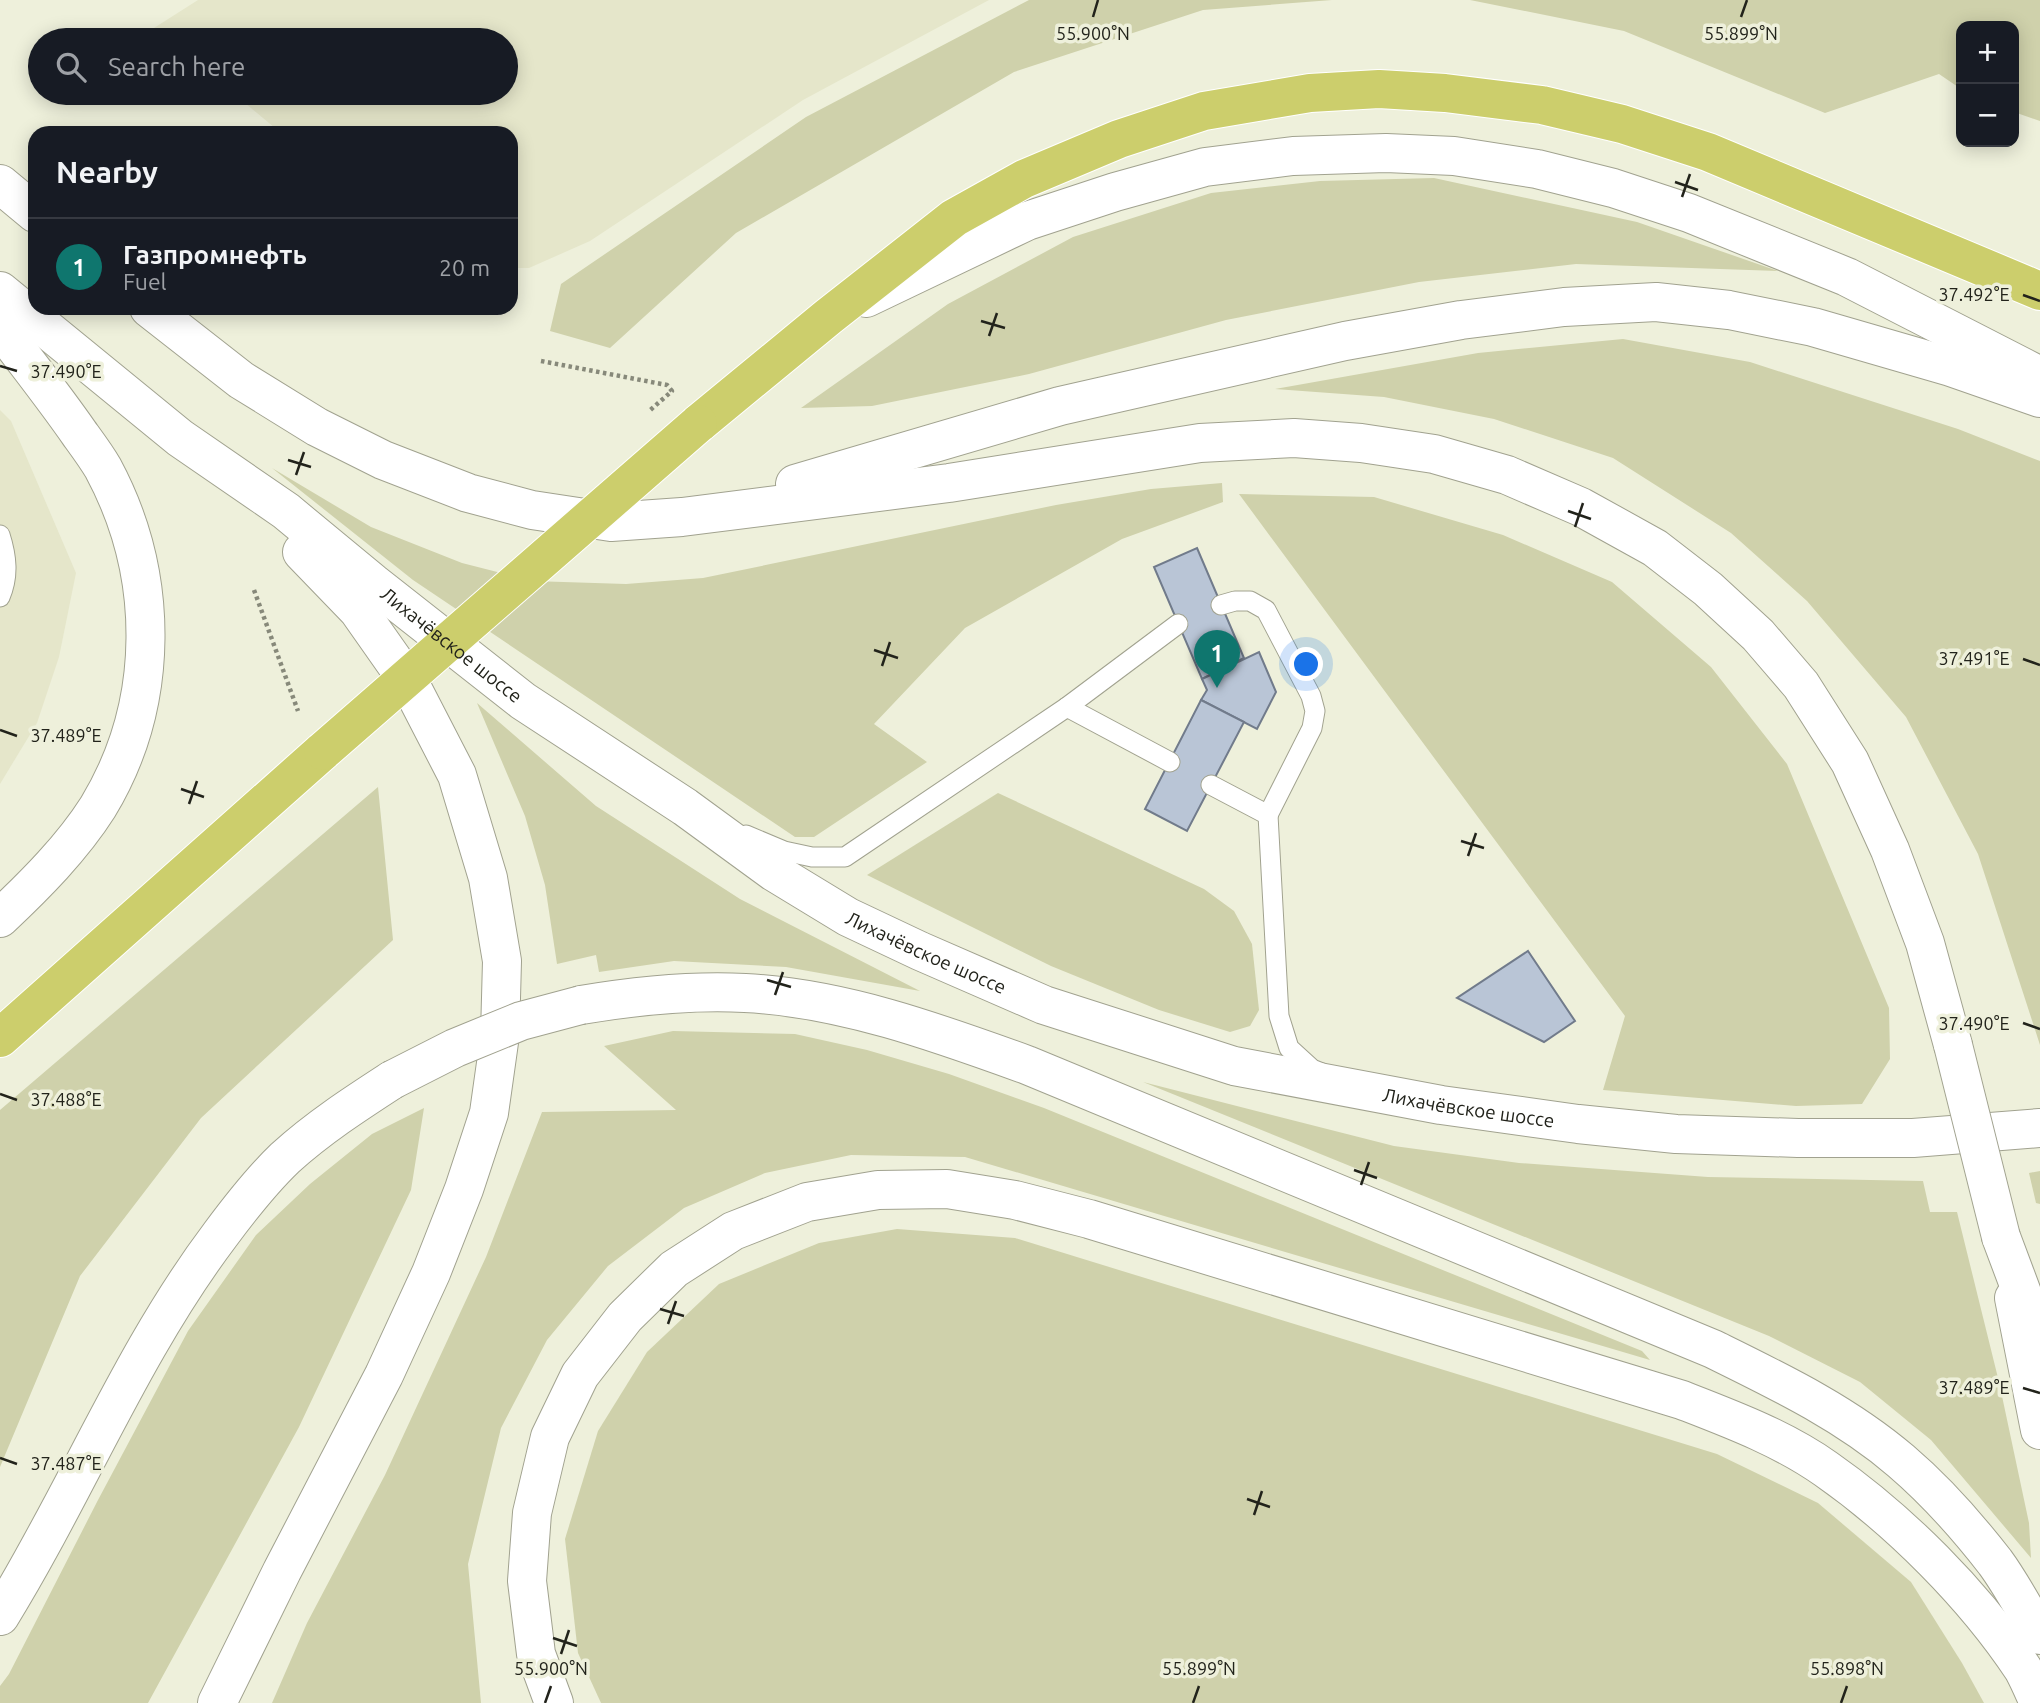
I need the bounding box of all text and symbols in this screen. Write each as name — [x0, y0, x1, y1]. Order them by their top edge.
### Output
map controls — [1956, 21, 2019, 147]
button: + — [1956, 21, 2019, 84]
text: 55.900°N — [1056, 23, 1130, 43]
text: 55.899°N — [1704, 23, 1778, 43]
search box — [28, 28, 518, 105]
icon: search — [52, 48, 90, 86]
text: Search here — [108, 52, 245, 81]
button: − — [1956, 84, 2019, 147]
text: Nearby — [56, 155, 158, 189]
text: Газпромнефть — [123, 240, 307, 269]
text: 1 — [73, 255, 85, 280]
text: 20 m — [439, 255, 490, 280]
text: Fuel — [123, 269, 167, 294]
text: 37.492°E — [1938, 284, 2010, 304]
text: 37.490°E — [30, 361, 102, 381]
street label: Лихачёвское шоссе — [376, 582, 527, 707]
pin: 1 — [1194, 630, 1240, 688]
your location — [1289, 647, 1323, 681]
text: 37.491°E — [1938, 648, 2010, 668]
text: 37.489°E — [30, 725, 102, 745]
street label: Лихачёвское шоссе — [842, 907, 1010, 998]
text: 37.490°E — [1938, 1013, 2010, 1033]
street label: Лихачёвское шоссе — [1381, 1083, 1556, 1132]
text: 37.488°E — [30, 1089, 102, 1109]
text: 37.489°E — [1938, 1377, 2010, 1397]
text: 37.487°E — [30, 1453, 102, 1473]
text: 55.900°N — [514, 1658, 588, 1678]
text: 55.899°N — [1162, 1658, 1236, 1678]
text: 55.898°N — [1810, 1658, 1884, 1678]

